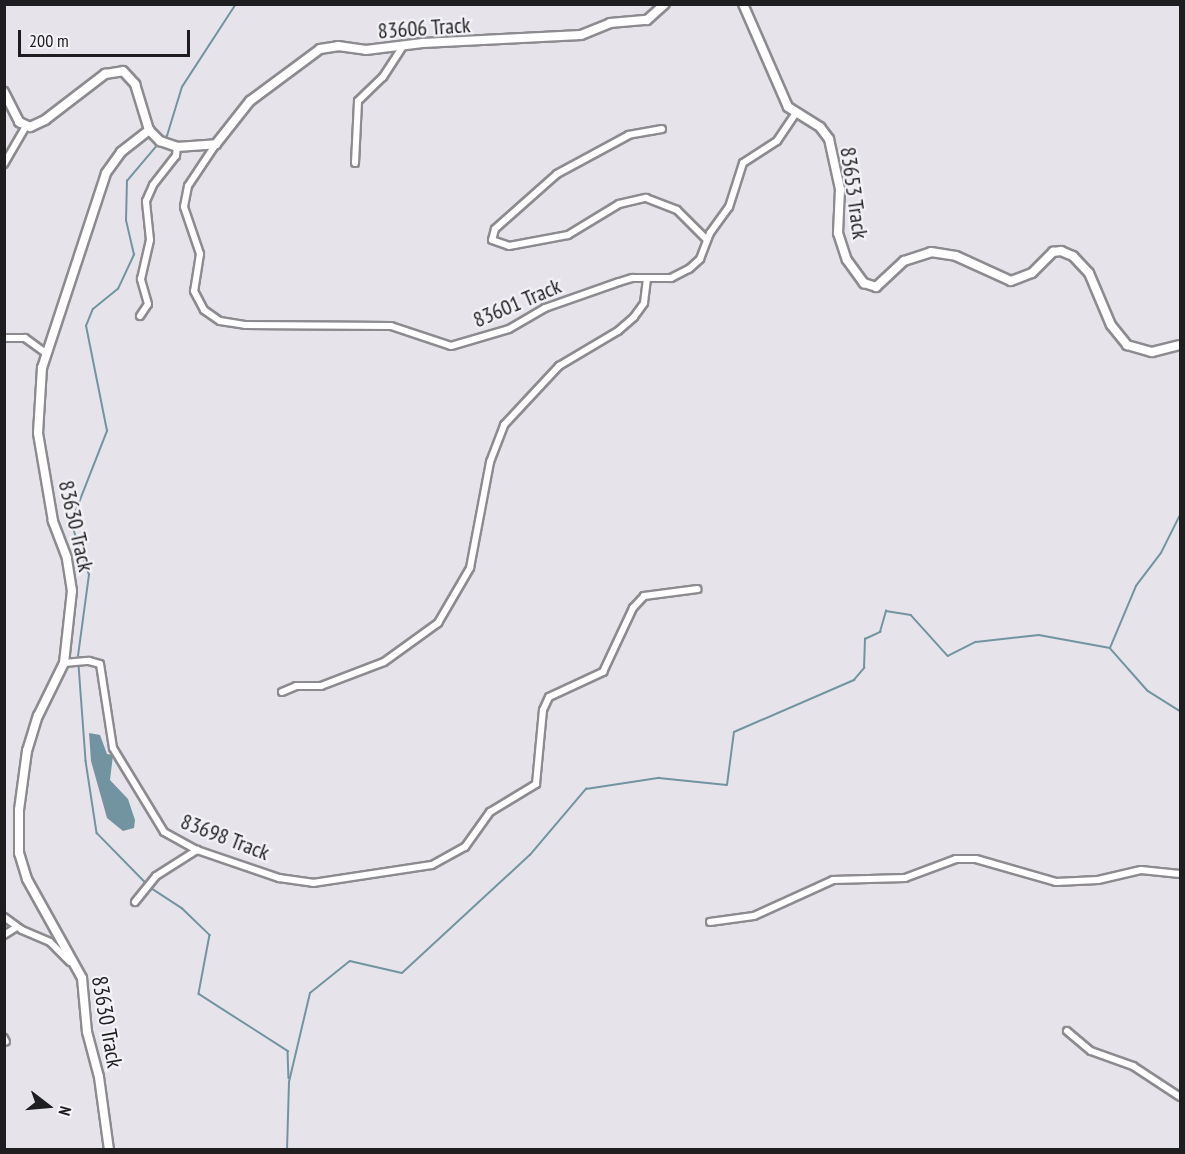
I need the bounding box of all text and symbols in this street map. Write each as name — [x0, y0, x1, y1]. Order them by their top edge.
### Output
street label: 83606 Track — [377, 12, 471, 44]
scale bar — [21, 18, 194, 56]
text: 200 m — [29, 29, 69, 52]
street label: 83653 Track — [834, 145, 874, 241]
street label: 83601 Track — [469, 273, 565, 333]
street label: 83630 Track — [53, 478, 99, 574]
street label: 83698 Track — [177, 808, 273, 866]
street label: 83630 Track — [86, 974, 128, 1070]
north arrow — [18, 1076, 78, 1136]
text: N — [55, 1104, 76, 1118]

